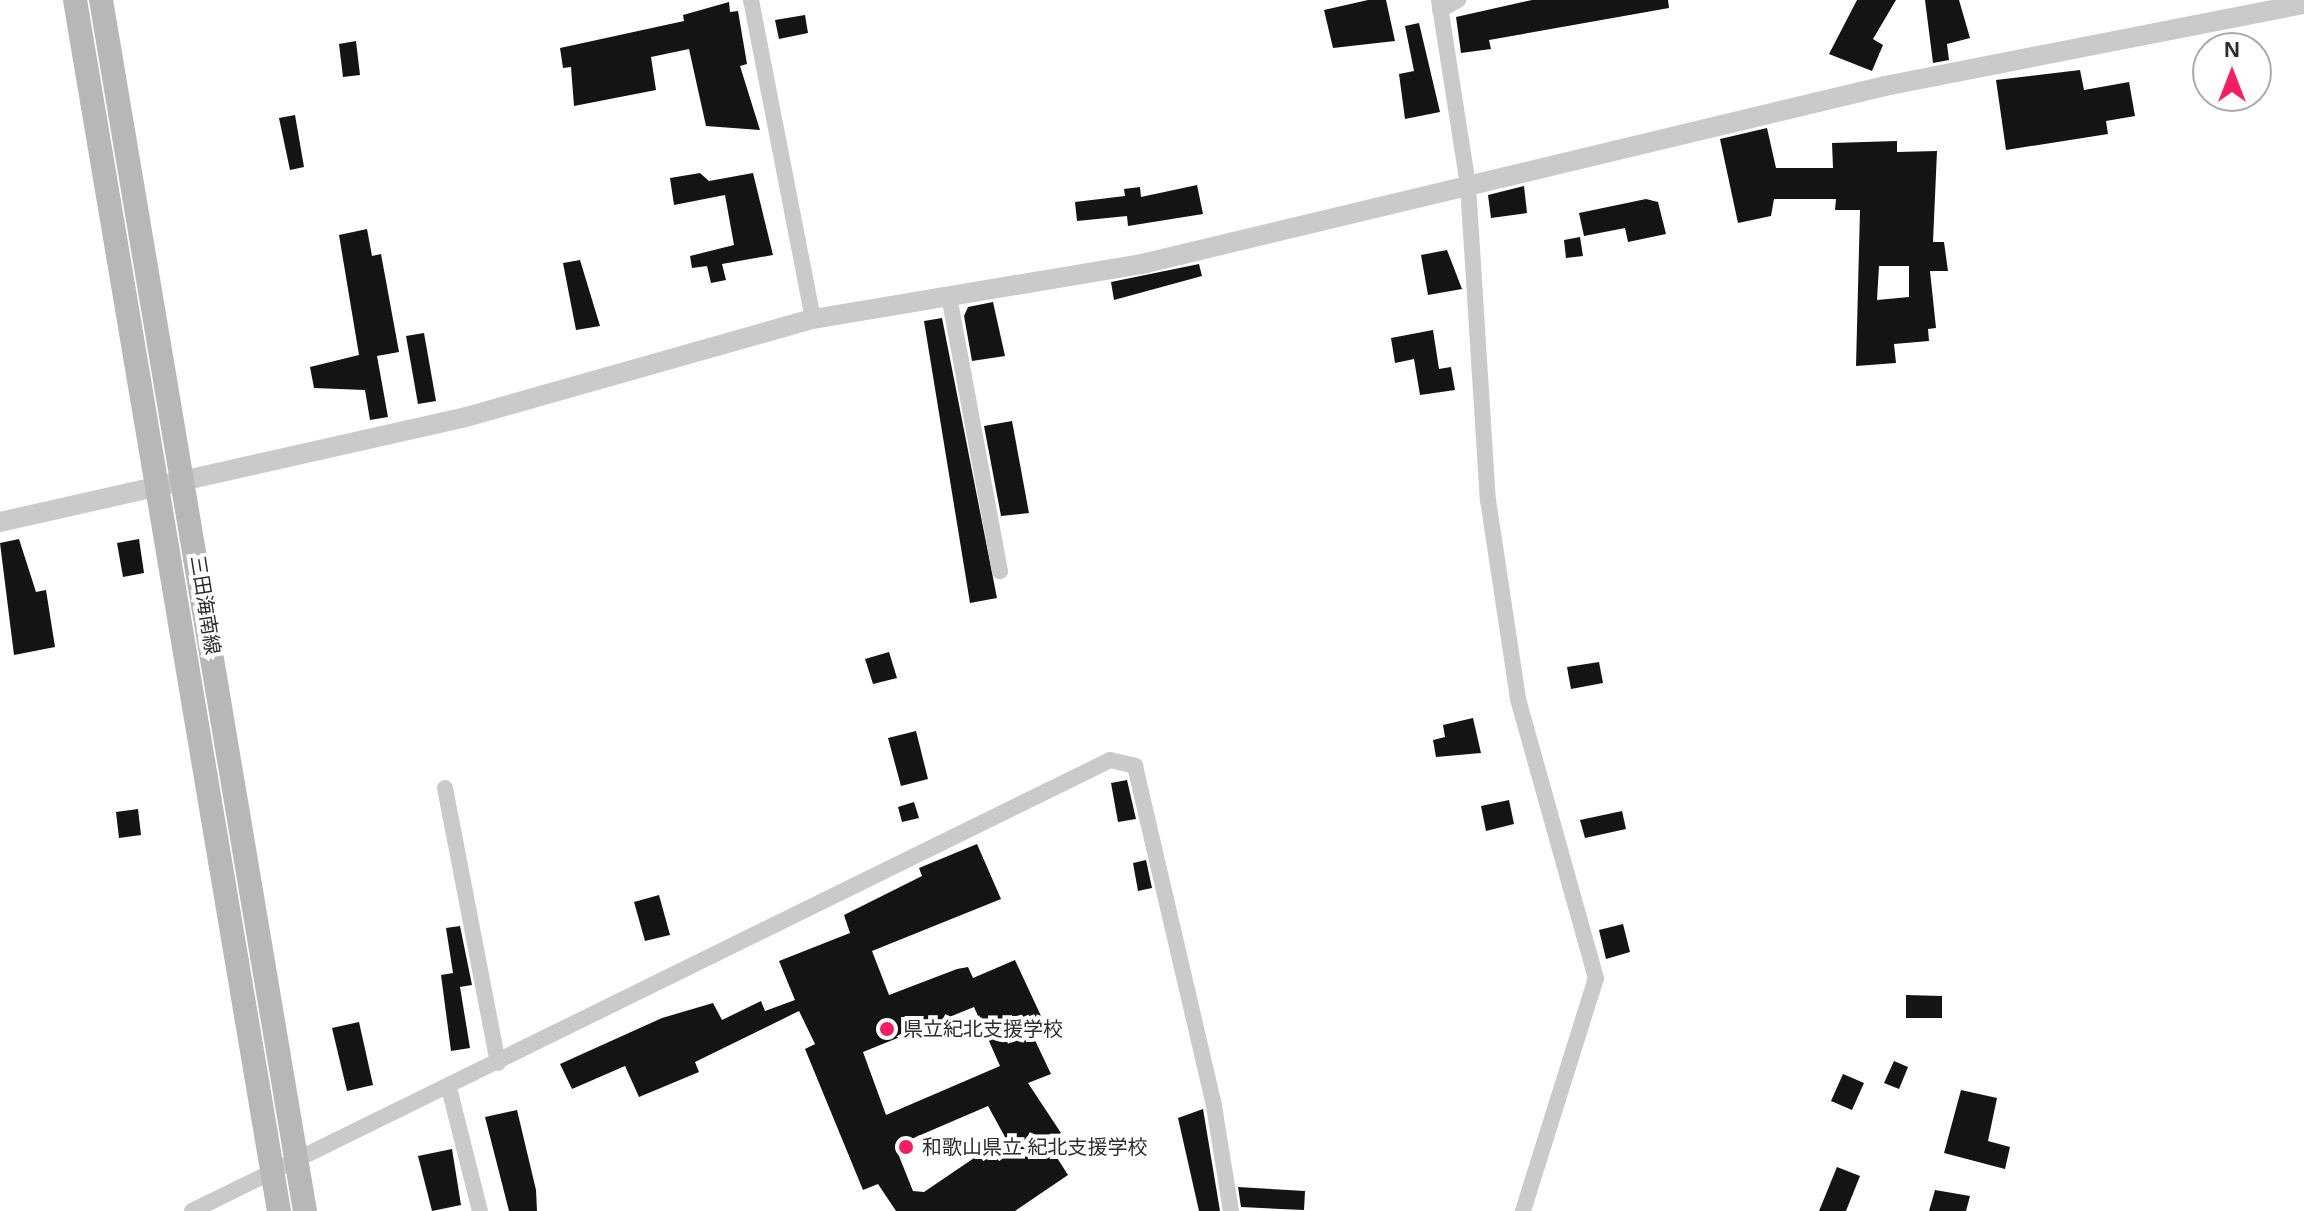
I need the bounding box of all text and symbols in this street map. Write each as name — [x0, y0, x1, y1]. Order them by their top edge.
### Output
north arrow — [2192, 32, 2272, 112]
text: N — [2224, 37, 2240, 62]
street label: 三田海南線 — [185, 554, 225, 656]
place label: 県立紀北支援学校 — [903, 1017, 1063, 1041]
marker: 県立紀北支援学校 — [878, 1020, 896, 1038]
place label: 和歌山県立 紀北支援学校 — [922, 1135, 1148, 1159]
marker: 和歌山県立 紀北支援学校 — [897, 1138, 915, 1156]

